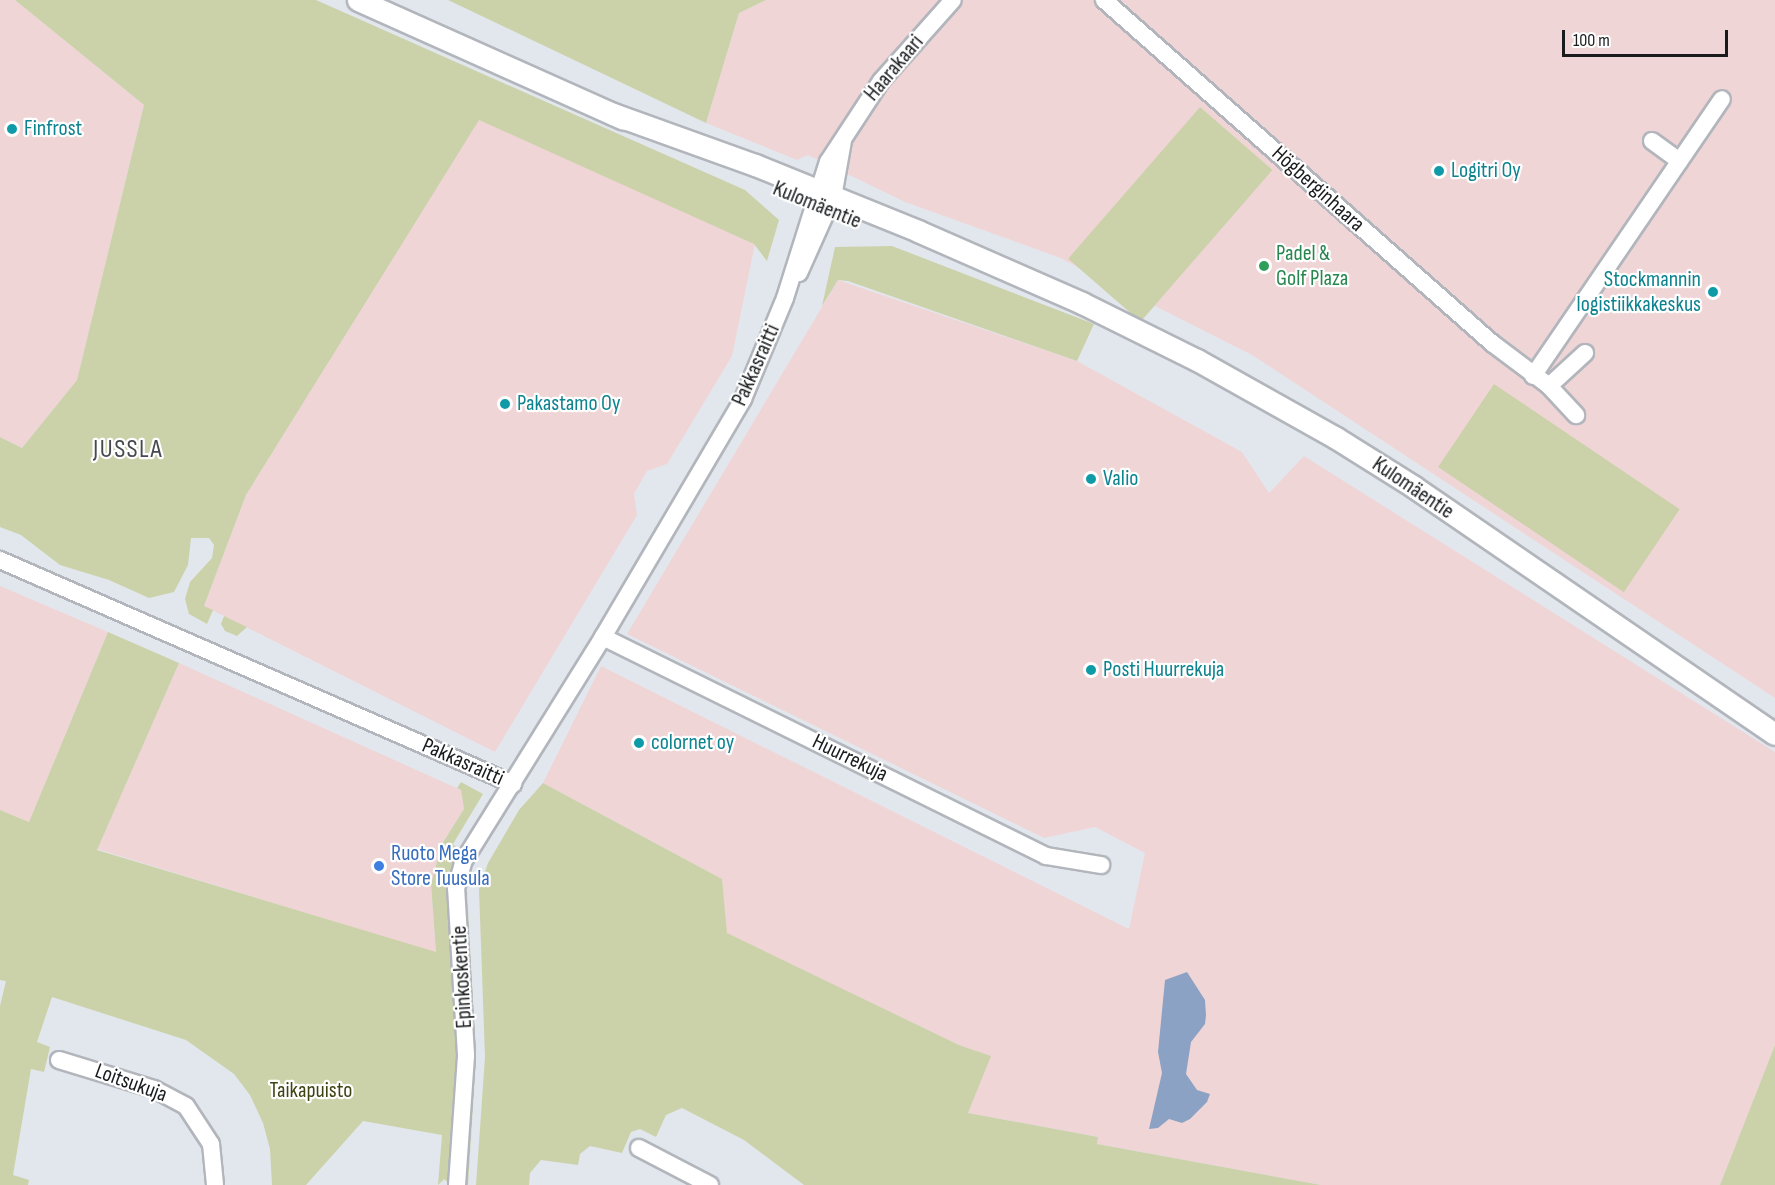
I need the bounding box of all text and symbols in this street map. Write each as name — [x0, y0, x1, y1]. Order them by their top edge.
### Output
scale bar — [1565, 18, 1732, 56]
street label: Haarakaari — [859, 30, 929, 106]
text: 100 m — [1573, 30, 1610, 51]
place label: Finfrost — [24, 116, 82, 142]
marker: Finfrost — [5, 122, 19, 136]
street label: Högberginhaara — [1266, 140, 1370, 238]
place label: Logitri Oy — [1451, 158, 1521, 184]
marker: Logitri Oy — [1432, 164, 1446, 178]
street label: Kulomäentie — [769, 175, 865, 235]
place label: Padel & Golf Plaza — [1276, 240, 1348, 292]
marker: Padel & Golf Plaza — [1257, 259, 1271, 273]
place label: Stockmannin logistiikkakeskus — [1577, 266, 1701, 318]
marker: Stockmannin logistiikkakeskus — [1706, 285, 1720, 299]
street label: Pakkasraitti — [726, 320, 786, 410]
place label: Pakastamo Oy — [517, 391, 620, 417]
marker: Pakastamo Oy — [498, 397, 512, 411]
district label: JUSSLA — [93, 434, 163, 466]
street label: Kulomäentie — [1367, 451, 1459, 525]
place label: Valio — [1103, 466, 1138, 492]
marker: Valio — [1084, 472, 1098, 486]
place label: Posti Huurrekuja — [1103, 657, 1224, 683]
marker: Posti Huurrekuja — [1084, 663, 1098, 677]
street label: Huurrekuja — [808, 728, 892, 788]
place label: colornet oy — [651, 730, 734, 756]
street label: Pakkasraitti — [418, 732, 508, 792]
marker: colornet oy — [632, 736, 646, 750]
place label: Ruoto Mega Store Tuusula — [391, 840, 490, 891]
marker: Ruoto Mega Store Tuusula — [372, 859, 386, 873]
street label: Epinkoskentie — [446, 925, 478, 1029]
street label: Loitsukuja — [91, 1058, 171, 1108]
park label: Taikapuisto — [270, 1078, 352, 1104]

